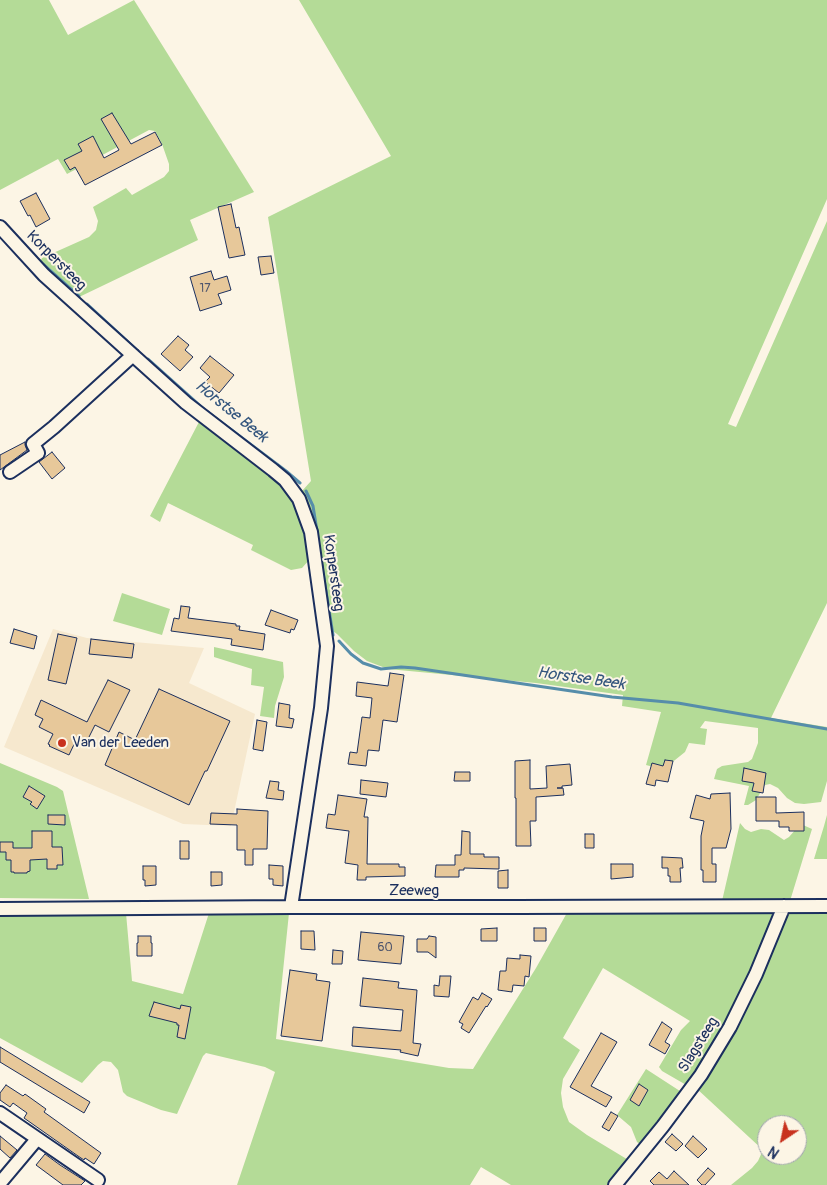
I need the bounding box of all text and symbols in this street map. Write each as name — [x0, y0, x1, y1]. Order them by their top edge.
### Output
street label: Korpersteeg — [22, 227, 90, 295]
house number: 17 — [199, 282, 211, 296]
water label: Horstse Beek — [191, 377, 271, 447]
street label: Korpersteeg — [319, 533, 347, 613]
water label: Horstse Beek — [536, 663, 626, 695]
place label: Van der Leeden — [72, 734, 169, 752]
marker: Van der Leeden — [56, 737, 68, 749]
street label: Zeeweg — [389, 882, 439, 900]
house number: 60 — [377, 941, 393, 955]
street label: Slagsteeg — [675, 1014, 723, 1076]
north arrow — [757, 1115, 807, 1165]
text: N — [765, 1142, 783, 1162]

